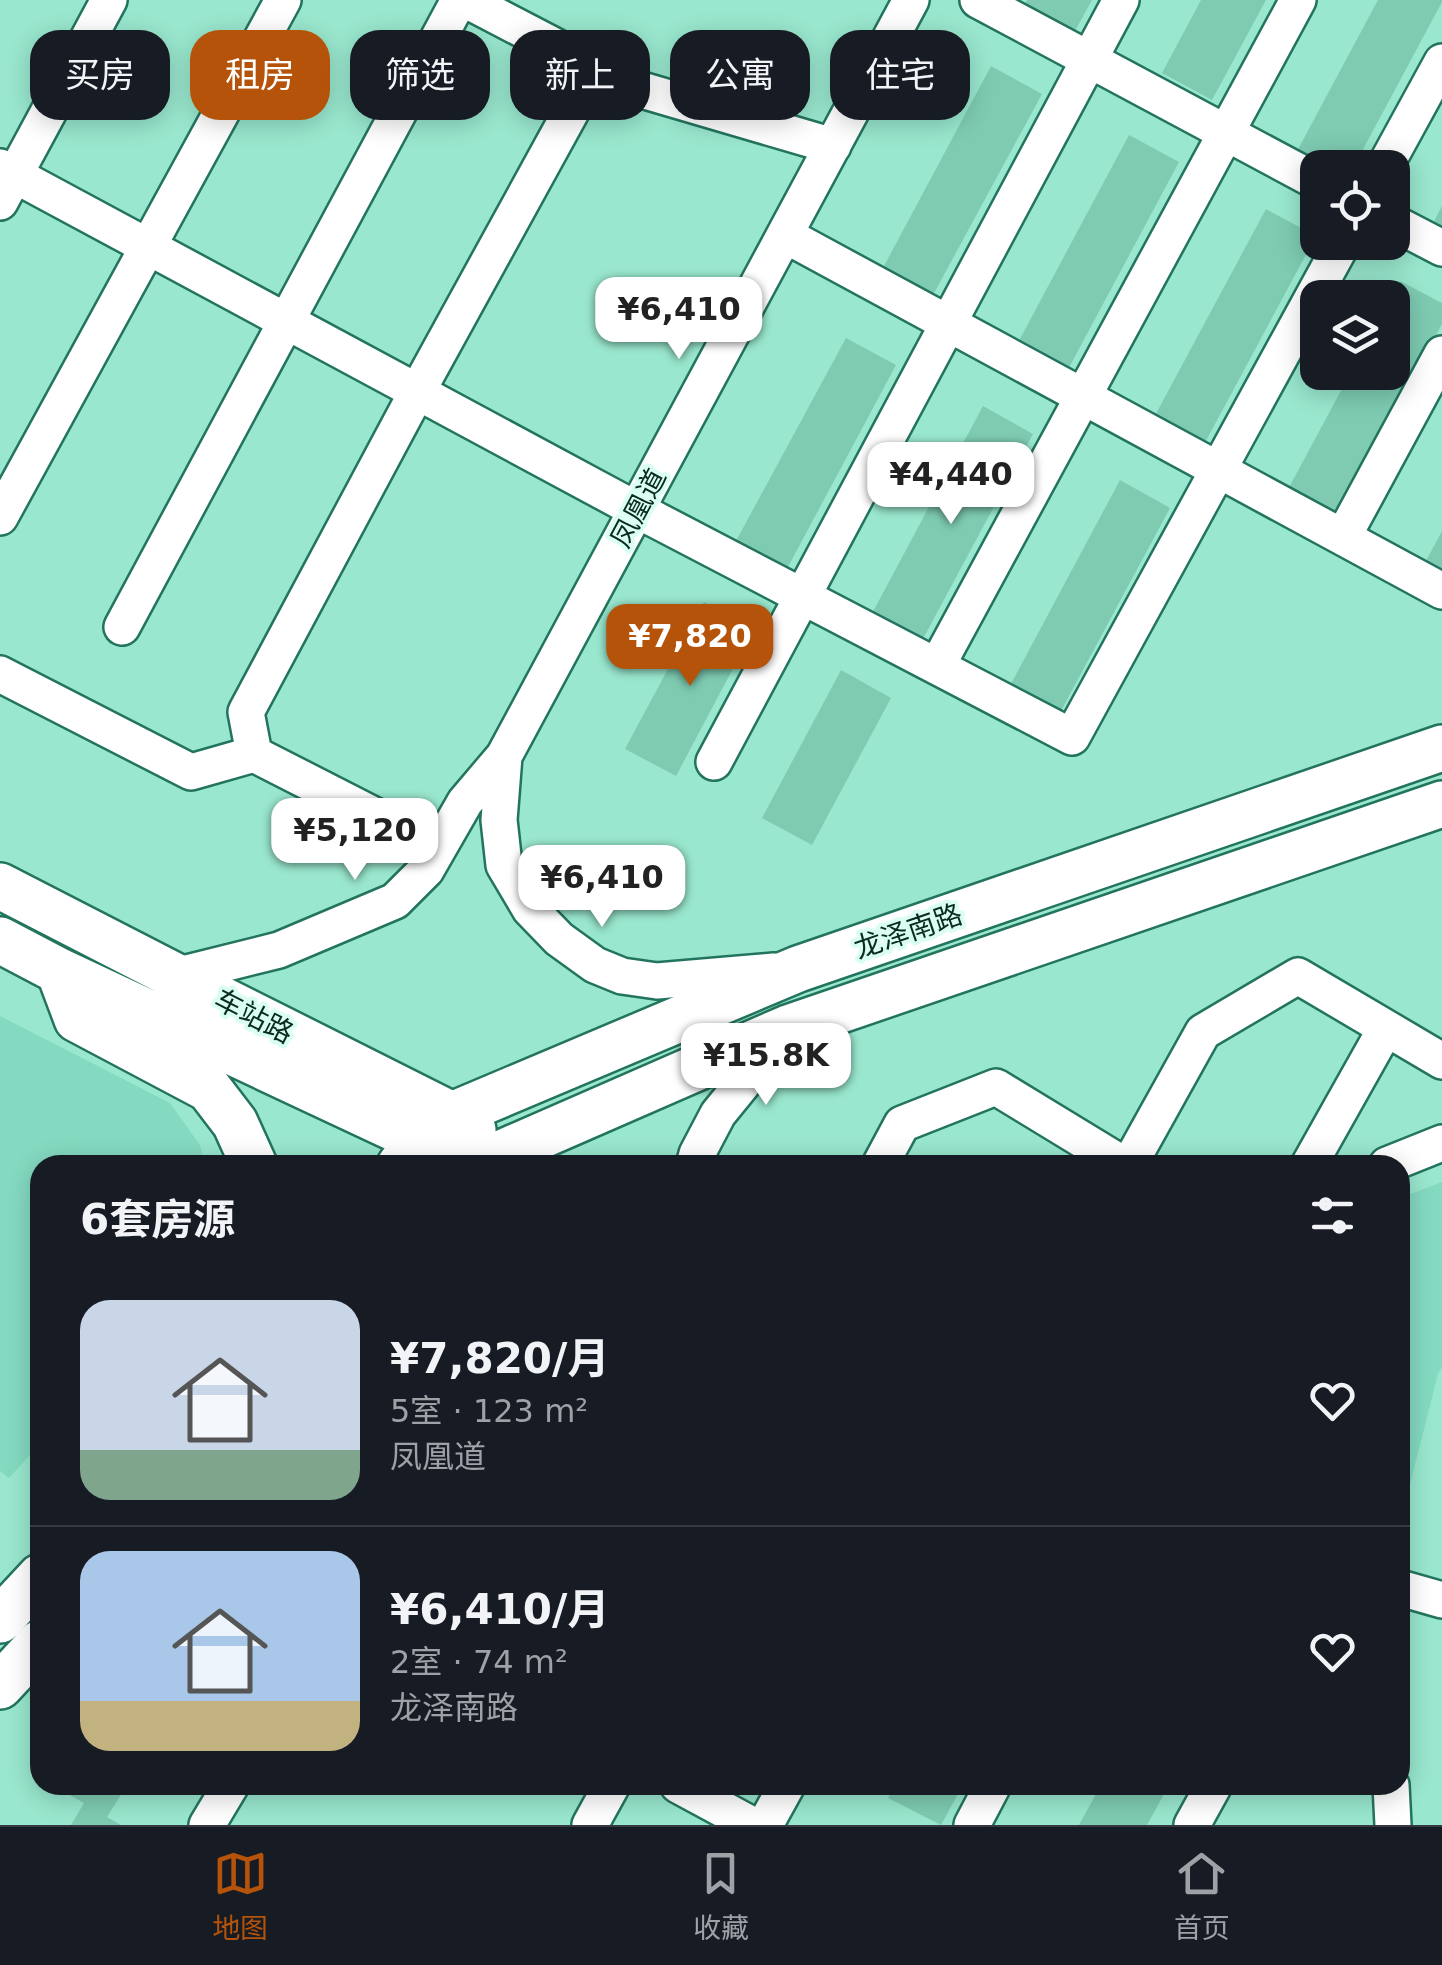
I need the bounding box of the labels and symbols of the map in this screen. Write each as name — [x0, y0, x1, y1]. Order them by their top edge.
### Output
pin: ¥6,410 — [598, 277, 760, 362]
pin: ¥4,440 — [870, 442, 1032, 527]
street label: 凤凰道 — [604, 463, 673, 553]
pin: ¥7,820 — [609, 604, 771, 689]
pin: ¥5,120 — [274, 798, 436, 883]
pin: ¥6,410 — [521, 845, 683, 930]
street label: 龙泽南路 — [850, 898, 966, 965]
street label: 车站路 — [209, 983, 299, 1050]
pin: ¥15.8K — [685, 1023, 847, 1108]

